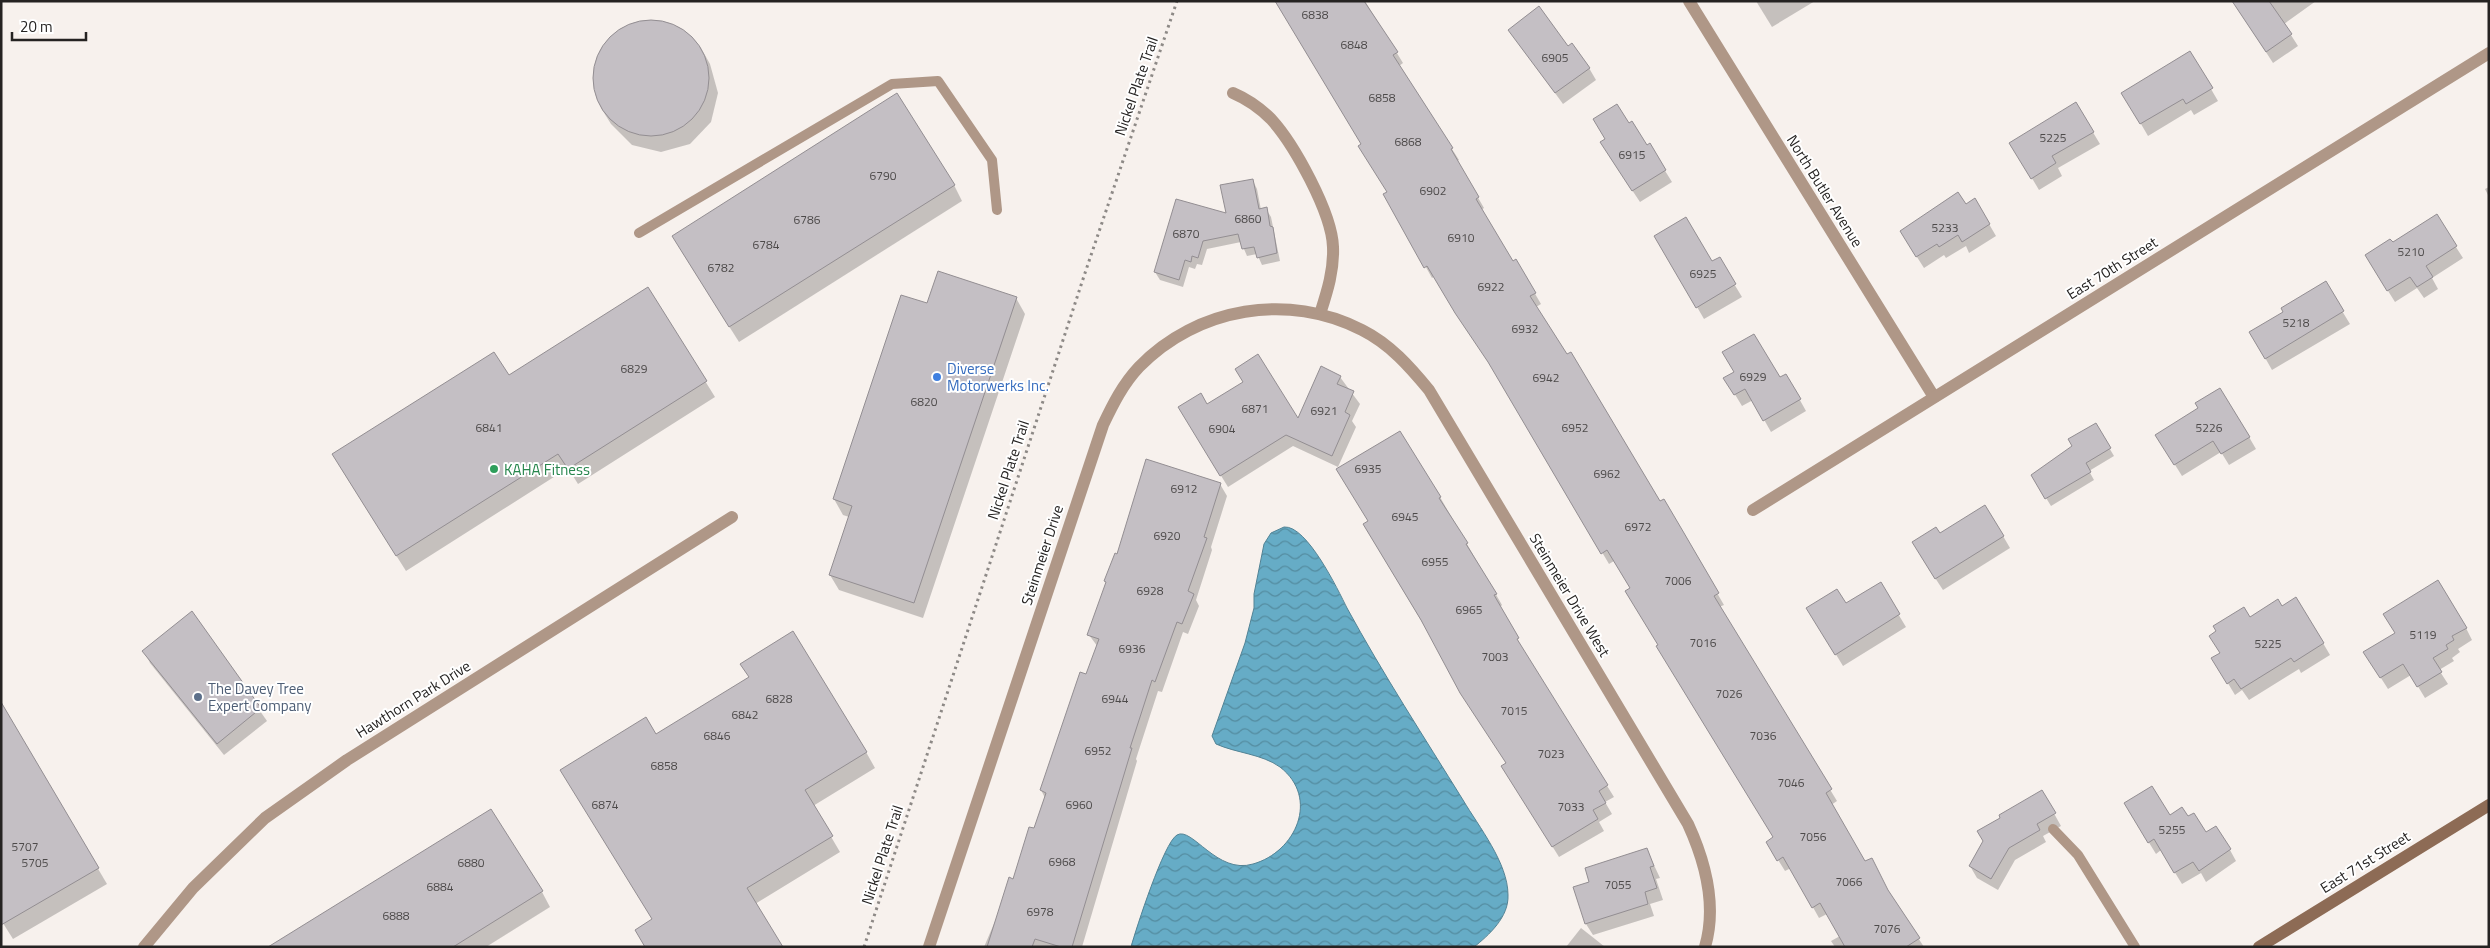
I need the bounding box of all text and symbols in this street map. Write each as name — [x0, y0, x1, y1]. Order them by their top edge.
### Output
house number: 6838 — [1302, 5, 1329, 24]
scale bar — [12, 10, 86, 42]
text: 20 m — [20, 15, 53, 38]
street label: Nickel Plate Trail — [1108, 33, 1164, 139]
house number: 6848 — [1341, 35, 1368, 54]
house number: 6905 — [1542, 48, 1569, 67]
house number: 6858 — [1369, 88, 1396, 107]
house number: 5225 — [2040, 128, 2067, 147]
street label: North Butler Avenue — [1781, 130, 1869, 252]
house number: 6868 — [1395, 132, 1422, 151]
house number: 6915 — [1619, 145, 1646, 164]
house number: 6790 — [870, 166, 897, 185]
house number: 6902 — [1420, 181, 1446, 200]
house number: 6860 — [1235, 209, 1262, 228]
house number: 6786 — [794, 210, 821, 229]
house number: 5233 — [1932, 218, 1958, 237]
house number: 6870 — [1173, 224, 1200, 243]
house number: 6910 — [1448, 228, 1475, 247]
street label: East 70th Street — [2062, 230, 2163, 305]
house number: 6784 — [753, 235, 780, 254]
house number: 5210 — [2398, 242, 2425, 261]
house number: 6782 — [708, 258, 734, 277]
house number: 6925 — [1690, 264, 1717, 283]
house number: 6922 — [1478, 277, 1504, 296]
house number: 5218 — [2283, 313, 2310, 332]
house number: 6932 — [1512, 319, 1538, 338]
place label: Diverse Motorwerks Inc. — [947, 357, 1049, 397]
house number: 6829 — [621, 359, 648, 378]
house number: 6929 — [1740, 367, 1767, 386]
house number: 6942 — [1533, 368, 1559, 387]
marker: Diverse Motorwerks Inc. — [931, 371, 943, 383]
house number: 6820 — [911, 392, 938, 411]
house number: 6871 — [1242, 399, 1268, 418]
house number: 6921 — [1311, 401, 1337, 420]
street label: Nickel Plate Trail — [981, 417, 1035, 523]
house number: 6841 — [476, 418, 502, 437]
house number: 6952 — [1562, 418, 1588, 437]
house number: 5226 — [2196, 418, 2223, 437]
house number: 6904 — [1209, 419, 1236, 438]
place label: KAHA Fitness — [504, 458, 590, 481]
house number: 6935 — [1355, 459, 1382, 478]
marker: KAHA Fitness — [488, 463, 500, 475]
house number: 6962 — [1594, 464, 1620, 483]
house number: 6912 — [1171, 479, 1197, 498]
street label: Steinmeier Drive — [1015, 502, 1069, 608]
house number: 6945 — [1392, 507, 1419, 526]
house number: 6972 — [1625, 517, 1651, 536]
house number: 6920 — [1154, 526, 1181, 545]
street label: Steinmeier Drive West — [1524, 529, 1616, 662]
house number: 6955 — [1422, 552, 1449, 571]
house number: 7006 — [1665, 571, 1692, 590]
house number: 6928 — [1137, 581, 1164, 600]
house number: 6965 — [1456, 600, 1483, 619]
house number: 5119 — [2410, 625, 2437, 644]
house number: 7016 — [1690, 633, 1717, 652]
house number: 5225 — [2255, 634, 2282, 653]
house number: 6936 — [1119, 639, 1146, 658]
house number: 7003 — [1482, 647, 1508, 666]
street label: Hawthorn Park Drive — [351, 654, 475, 744]
place label: The Davey Tree Expert Company — [208, 677, 311, 717]
house number: 7026 — [1716, 684, 1743, 703]
house number: 6828 — [766, 689, 793, 708]
house number: 6944 — [1102, 689, 1129, 708]
marker: The Davey Tree Expert Company — [192, 691, 204, 703]
house number: 7015 — [1501, 701, 1528, 720]
house number: 6842 — [732, 705, 758, 724]
house number: 6846 — [704, 726, 731, 745]
house number: 7036 — [1750, 726, 1777, 745]
house number: 6952 — [1085, 741, 1111, 760]
house number: 7023 — [1538, 744, 1564, 763]
house number: 6858 — [651, 756, 678, 775]
house number: 7046 — [1778, 773, 1805, 792]
house number: 6874 — [592, 795, 619, 814]
house number: 6960 — [1066, 795, 1093, 814]
house number: 7033 — [1558, 797, 1584, 816]
street label: Nickel Plate Trail — [855, 802, 909, 908]
house number: 5255 — [2159, 820, 2186, 839]
street label: East 71st Street — [2315, 825, 2415, 899]
house number: 7056 — [1800, 827, 1827, 846]
house number: 5707 — [12, 837, 38, 856]
house number: 6968 — [1049, 852, 1076, 871]
house number: 5705 — [22, 853, 49, 872]
house number: 6880 — [458, 853, 485, 872]
house number: 7066 — [1836, 872, 1863, 891]
house number: 7055 — [1605, 875, 1632, 894]
house number: 6884 — [427, 877, 454, 896]
house number: 6978 — [1027, 902, 1054, 921]
house number: 6888 — [383, 906, 410, 925]
house number: 7076 — [1874, 919, 1901, 938]

